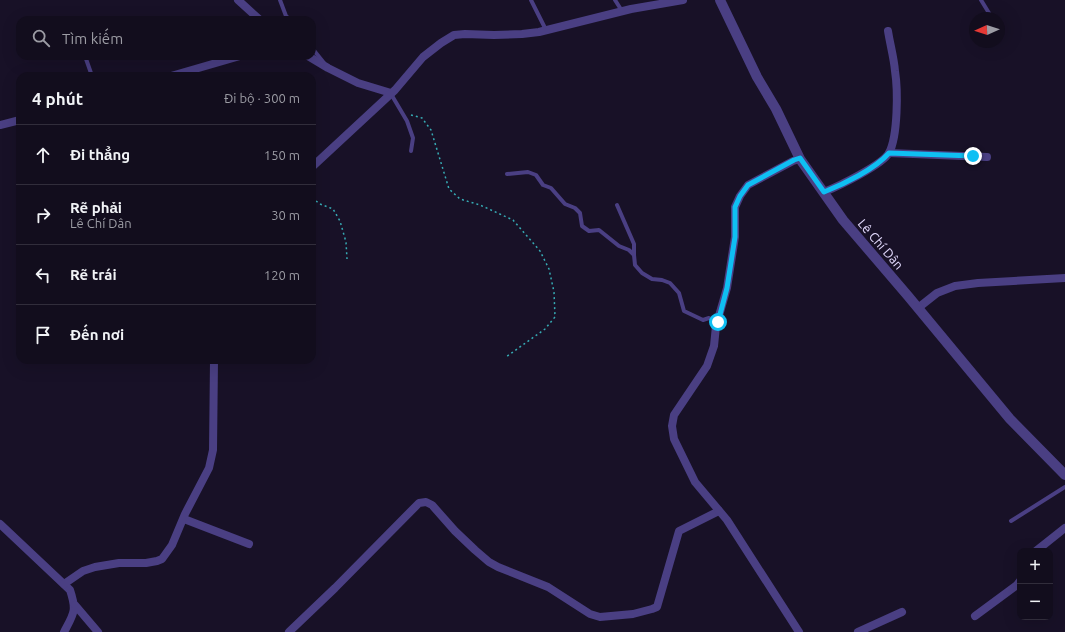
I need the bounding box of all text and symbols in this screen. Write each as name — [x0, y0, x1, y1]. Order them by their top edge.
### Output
north arrow — [969, 12, 1005, 48]
search box — [16, 16, 316, 60]
icon: search — [30, 27, 52, 49]
text: Tìm kiếm — [62, 30, 123, 47]
text: 4 phút — [32, 89, 83, 108]
text: Đi bộ · 300 m — [224, 91, 300, 105]
icon: ahead — [32, 144, 54, 166]
text: Đi thẳng — [70, 146, 130, 163]
route end — [964, 147, 982, 165]
text: 150 m — [264, 148, 300, 162]
text: Rẽ phải — [70, 199, 122, 216]
icon: right — [32, 204, 54, 226]
text: 30 m — [271, 208, 300, 222]
text: Lê Chí Dân — [70, 216, 132, 230]
street label: Lê Chí Dân — [856, 216, 906, 272]
icon: left — [32, 264, 54, 286]
text: Rẽ trái — [70, 266, 117, 283]
text: 120 m — [264, 268, 300, 282]
route start — [709, 313, 727, 331]
icon: arrive — [32, 324, 54, 346]
text: Đến nơi — [70, 326, 124, 343]
map controls — [1017, 548, 1053, 620]
button: + — [1017, 548, 1053, 584]
button: − — [1017, 584, 1053, 620]

